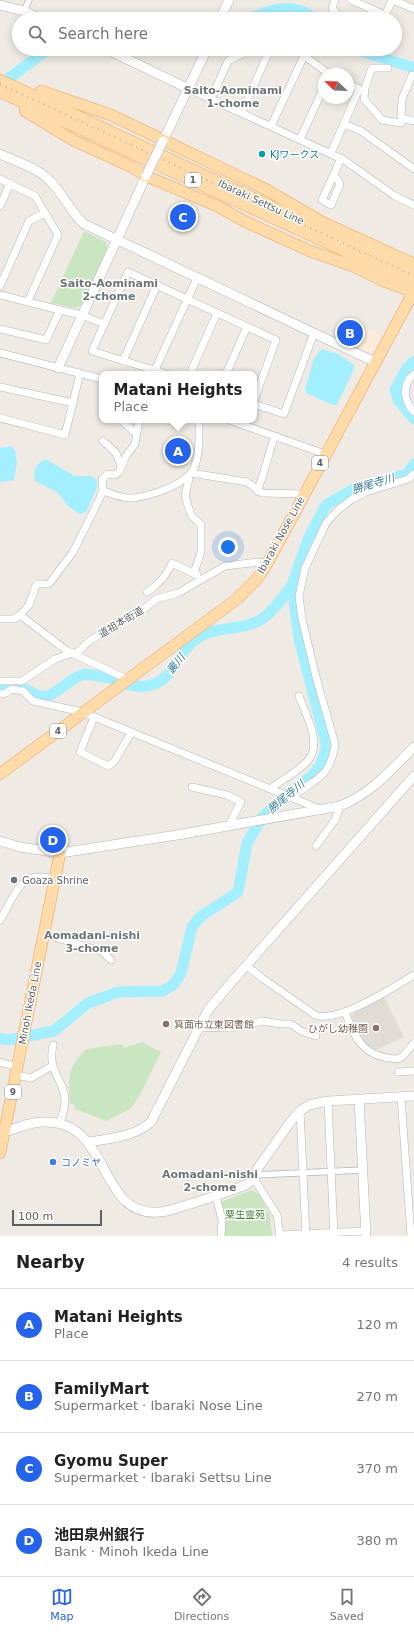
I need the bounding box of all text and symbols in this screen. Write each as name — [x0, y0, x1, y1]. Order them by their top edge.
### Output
search box — [12, 12, 402, 56]
icon: search — [26, 23, 48, 45]
text: Search here — [58, 25, 148, 43]
north arrow — [318, 68, 354, 104]
district label: Saito-Aominami 1-chome — [184, 84, 282, 110]
marker: KJワークス — [257, 149, 267, 159]
place label: KJワークス — [270, 149, 319, 160]
road number: 1 — [185, 173, 201, 187]
street label: Ibaraki Settsu Line — [216, 177, 306, 227]
pin: C — [170, 202, 196, 232]
district label: Saito-Aominami 2-chome — [60, 277, 158, 303]
pin: B — [337, 318, 363, 348]
popup — [99, 371, 257, 423]
text: Matani Heights — [114, 381, 242, 399]
text: Place — [114, 399, 148, 414]
pin: A — [165, 436, 191, 466]
road number: 4 — [312, 456, 328, 470]
water label: 勝尾寺川 — [350, 471, 397, 497]
street label: Ibaraki Nose Line — [255, 495, 307, 575]
your location — [218, 537, 238, 557]
street label: 道祖本街道 — [97, 604, 145, 640]
water label: 裏川 — [164, 651, 189, 677]
road number: 4 — [50, 724, 66, 738]
water label: 勝尾寺川 — [265, 777, 308, 816]
pin: D — [40, 825, 66, 855]
marker: Goaza Shrine — [9, 875, 19, 885]
place label: Goaza Shrine — [22, 875, 89, 886]
district label: Aomadani-nishi 3-chome — [44, 929, 140, 955]
street label: Minoh Ikeda Line — [17, 961, 43, 1045]
marker: 箕面市立東図書館 — [161, 1019, 171, 1029]
place label: 箕面市立東図書館 — [174, 1019, 254, 1030]
place label: ひがし幼稚園 — [308, 1023, 368, 1034]
marker: ひがし幼稚園 — [371, 1023, 381, 1033]
road number: 9 — [5, 1085, 21, 1099]
marker: コノミヤ — [48, 1157, 58, 1167]
place label: コノミヤ — [61, 1157, 101, 1168]
district label: Aomadani-nishi 2-chome — [162, 1168, 258, 1194]
scale bar — [12, 1208, 102, 1227]
park label: 粟生霊苑 — [225, 1209, 265, 1220]
text: 100 m — [18, 1210, 53, 1223]
text: Nearby — [16, 1252, 85, 1272]
text: 4 results — [342, 1255, 398, 1270]
text: Matani Heights — [54, 1308, 183, 1326]
text: A — [24, 1317, 34, 1332]
text: 120 m — [356, 1317, 398, 1332]
text: Place — [54, 1326, 89, 1341]
text: FamilyMart — [54, 1380, 149, 1398]
text: B — [24, 1389, 34, 1404]
text: 270 m — [356, 1389, 398, 1404]
text: Supermarket · Ibaraki Nose Line — [54, 1398, 263, 1413]
text: Gyomu Super — [54, 1452, 168, 1470]
text: C — [24, 1461, 34, 1476]
text: 370 m — [356, 1461, 398, 1476]
text: Supermarket · Ibaraki Settsu Line — [54, 1470, 272, 1485]
text: 池田泉州銀行 — [54, 1526, 144, 1544]
text: D — [24, 1533, 34, 1548]
text: 380 m — [356, 1533, 398, 1548]
text: Bank · Minoh Ikeda Line — [54, 1544, 209, 1559]
tab: Map — [50, 1586, 73, 1623]
tab: Directions — [174, 1586, 229, 1623]
tab: Saved — [330, 1586, 364, 1623]

